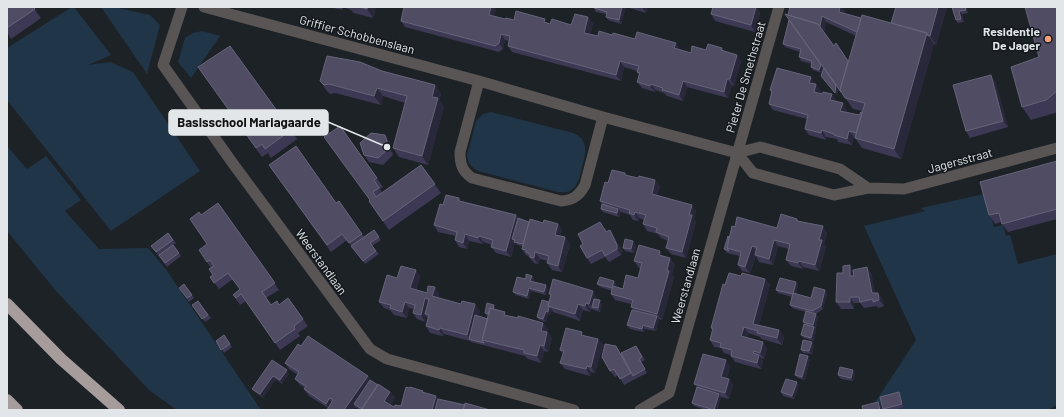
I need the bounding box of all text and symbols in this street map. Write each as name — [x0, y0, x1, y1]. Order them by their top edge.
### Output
street label: Griffier Schobbenslaan — [298, 12, 416, 56]
street label: Pieter De Smethstraat — [722, 19, 768, 134]
place label: Residentie De Jager — [983, 24, 1040, 52]
marker: Residentie De Jager — [1043, 34, 1053, 44]
callout: Basisschool Mariagaarde — [169, 110, 328, 135]
text: Basisschool Mariagaarde — [177, 114, 321, 130]
street label: Jagersstraat — [926, 145, 994, 175]
street label: Weerstandlaan — [293, 226, 350, 297]
street label: Weerstandlaan — [668, 246, 702, 325]

